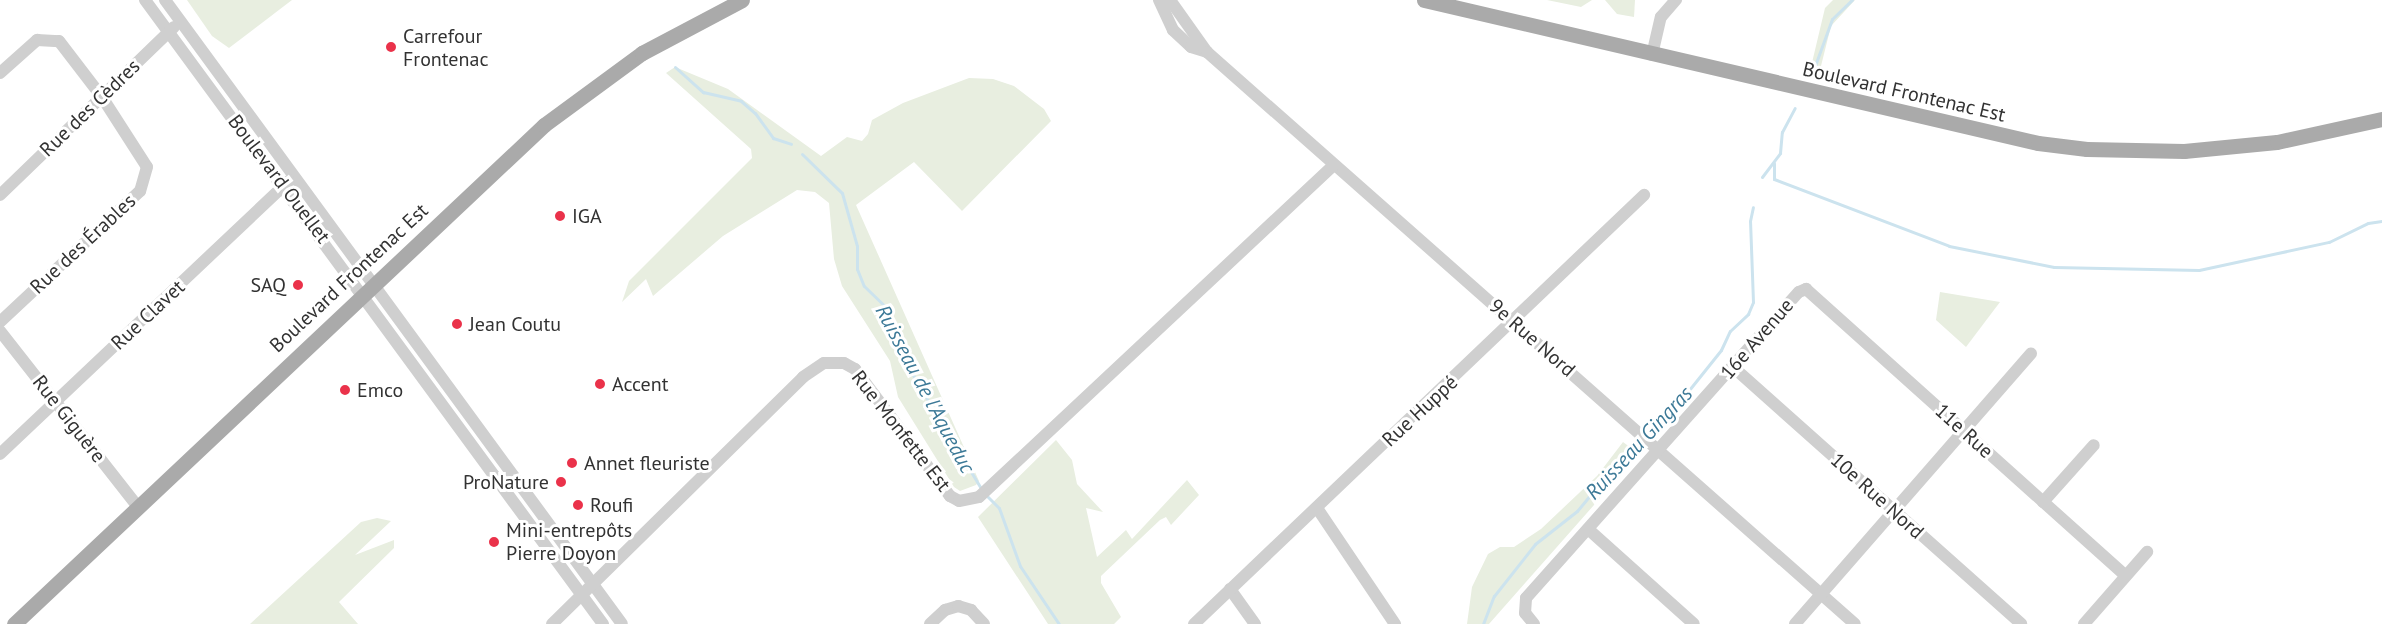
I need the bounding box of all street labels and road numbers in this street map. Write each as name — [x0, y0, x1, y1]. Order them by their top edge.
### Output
street label: Rue des Cèdres — [35, 54, 145, 162]
street label: Boulevard Frontenac Est — [1800, 57, 2008, 127]
street label: Boulevard Ouellet — [223, 110, 335, 248]
street label: Rue des Érables — [25, 189, 141, 299]
street label: Boulevard Frontenac Est — [265, 198, 433, 358]
street label: Rue Clavet — [106, 275, 190, 355]
street label: 16e Avenue — [1715, 293, 1799, 385]
street label: 9e Rue Nord — [1484, 294, 1580, 382]
street label: Rue Monfette Est — [846, 366, 956, 496]
street label: Rue Huppé — [1377, 370, 1463, 452]
street label: Rue Giguère — [27, 371, 111, 467]
street label: 11e Rue — [1930, 399, 1998, 463]
street label: 10e Rue Nord — [1825, 448, 1929, 544]

